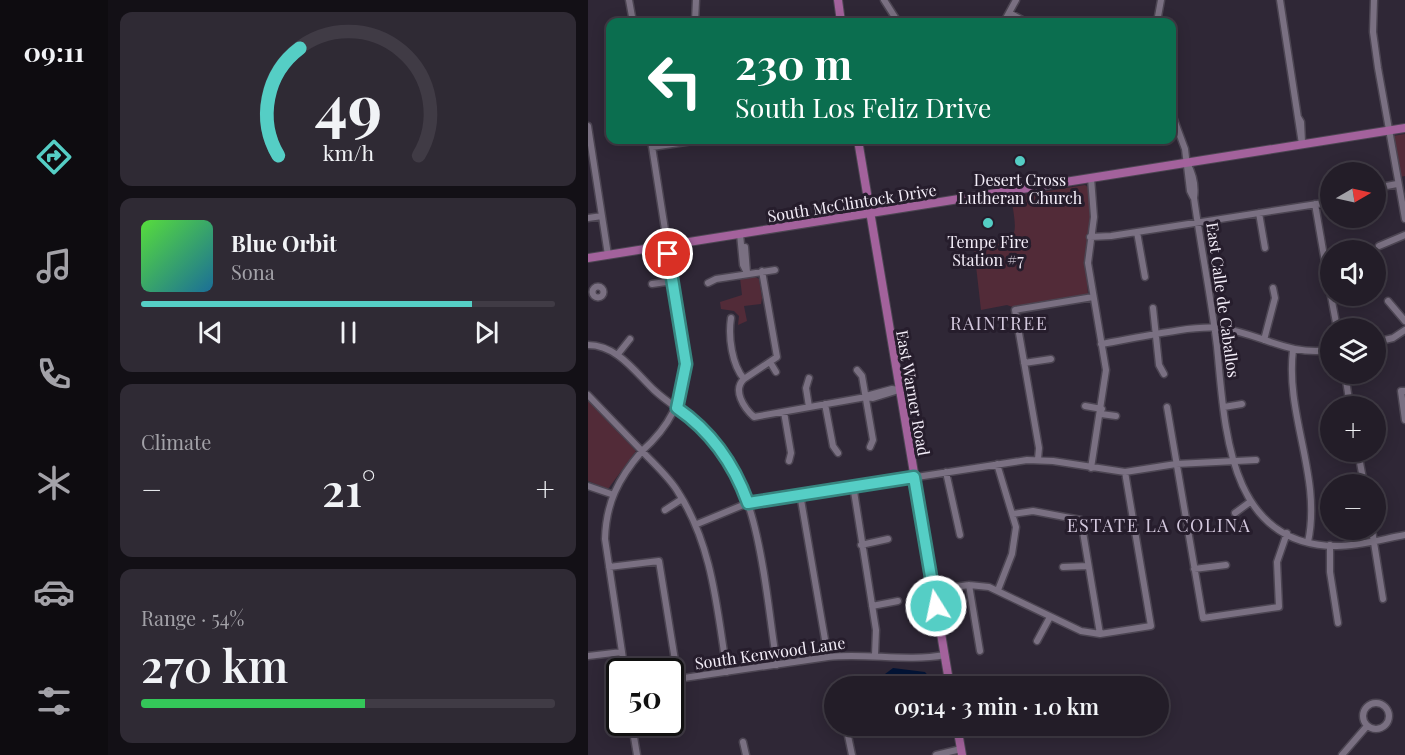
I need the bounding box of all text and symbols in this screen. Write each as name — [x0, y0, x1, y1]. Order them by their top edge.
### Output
text: 09:11 — [24, 33, 84, 69]
text: 230 m — [735, 35, 852, 91]
icon: left — [636, 42, 714, 120]
text: 49 — [314, 62, 382, 146]
text: South Los Feliz Drive — [735, 89, 991, 125]
icon: directions — [33, 136, 75, 178]
text: km/h — [322, 138, 374, 166]
marker: Desert Cross Lutheran Church — [1013, 154, 1027, 168]
north arrow — [1320, 162, 1386, 228]
map controls — [1320, 162, 1386, 540]
place label: Desert Cross Lutheran Church — [958, 169, 1083, 208]
street label: South McClintock Drive — [766, 179, 938, 226]
marker: Tempe Fire Station #7 — [981, 216, 995, 230]
street label: East Calle de Caballos — [1202, 221, 1245, 379]
text: Blue Orbit — [231, 228, 337, 258]
pin — [642, 228, 693, 279]
place label: Tempe Fire Station #7 — [947, 231, 1029, 270]
icon: arrive — [651, 237, 684, 270]
button: sound — [1320, 240, 1386, 306]
icon: music — [33, 245, 75, 287]
text: Sona — [231, 258, 275, 285]
district label: RAINTREE — [950, 311, 1048, 335]
icon: previous — [194, 316, 227, 349]
icon: pause — [332, 316, 365, 349]
icon: next — [470, 316, 503, 349]
button: layers — [1320, 318, 1386, 384]
street label: East Warner Road — [892, 328, 935, 457]
icon: phone — [33, 353, 75, 395]
button: + — [1320, 396, 1386, 462]
text: Climate — [141, 428, 211, 455]
text: 21° — [322, 458, 376, 518]
icon: climate — [33, 462, 75, 504]
text: − — [141, 466, 162, 510]
text: + — [536, 466, 555, 510]
button: − — [1320, 474, 1386, 540]
district label: ESTATE LA COLINA — [1067, 513, 1251, 537]
icon: car — [33, 571, 75, 613]
position arrow — [904, 574, 968, 638]
text: Range · 54% — [141, 604, 244, 631]
street label: South Kenwood Lane — [693, 632, 847, 673]
text: 270 km — [141, 634, 288, 694]
speed limit sign: 50 — [606, 658, 684, 736]
icon: filters — [33, 680, 75, 722]
text: 09:14 · 3 min · 1.0 km — [894, 691, 1099, 721]

